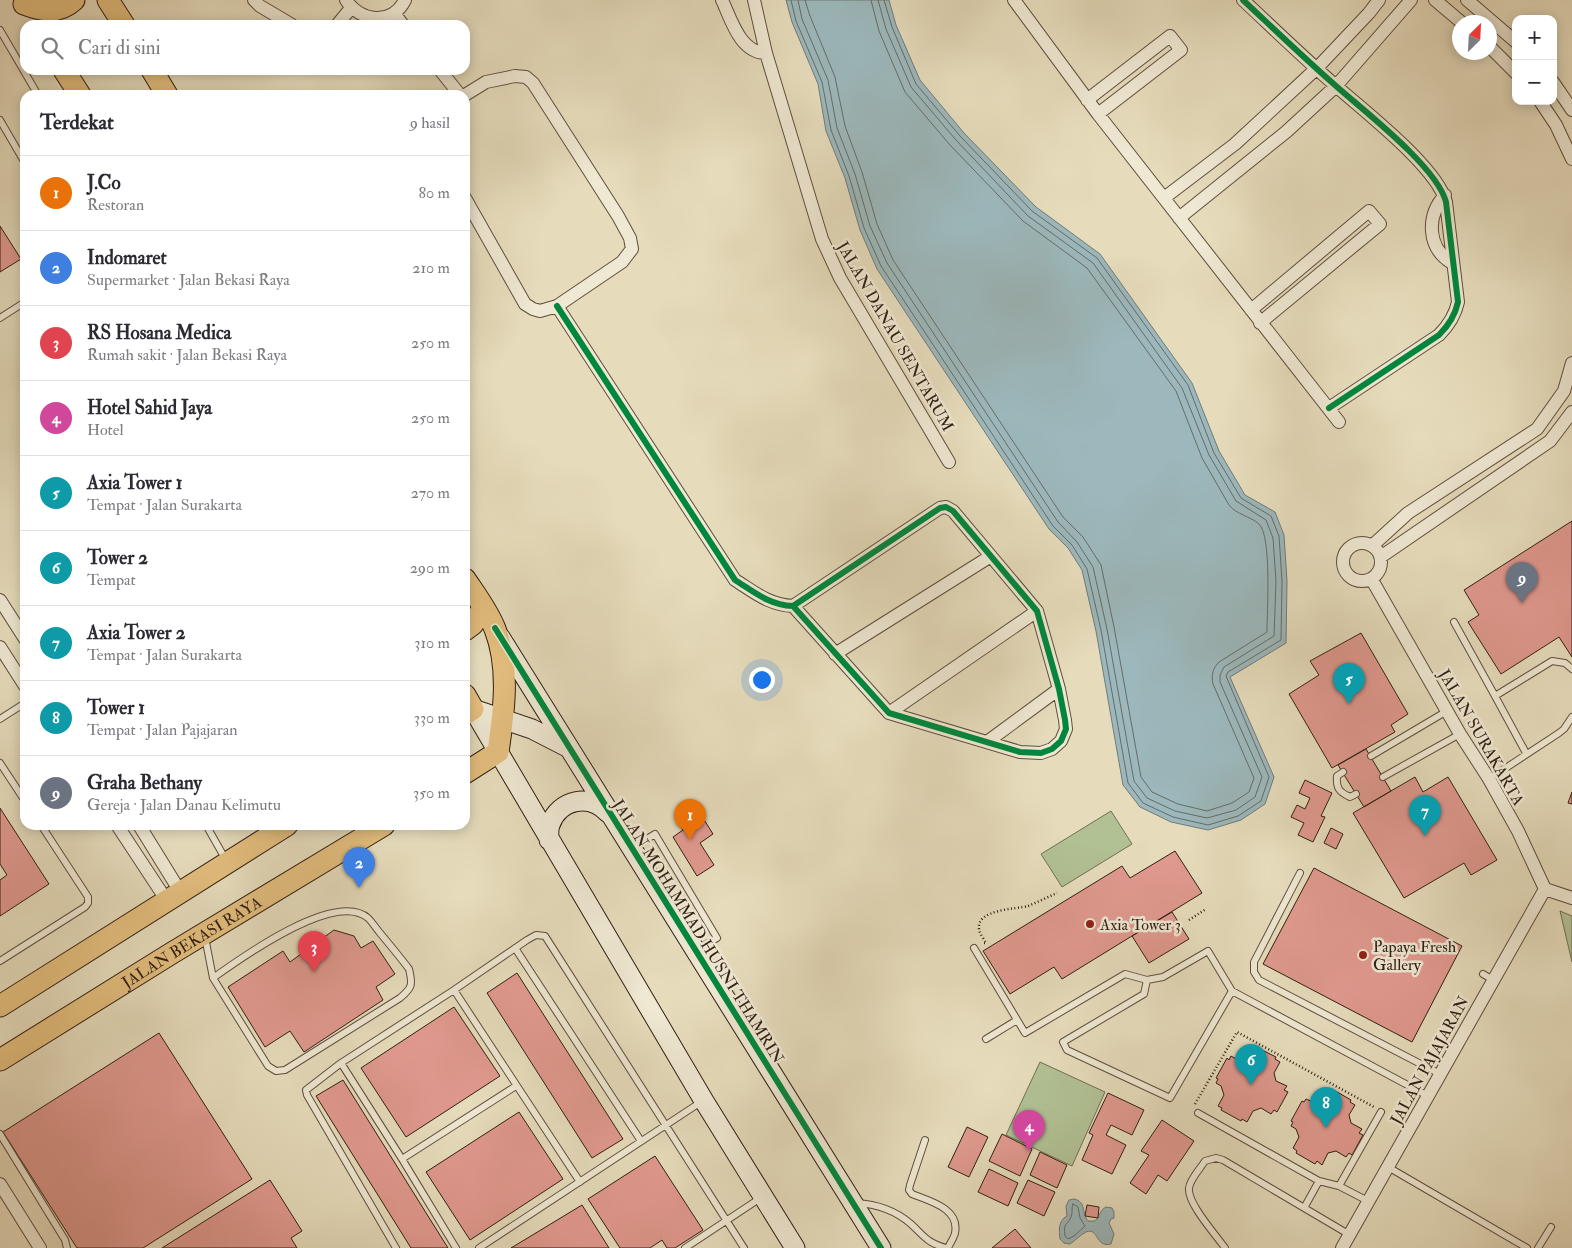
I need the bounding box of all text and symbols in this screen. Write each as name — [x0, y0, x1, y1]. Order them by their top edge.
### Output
north arrow — [1452, 15, 1497, 60]
map controls — [1512, 15, 1557, 105]
button: + — [1512, 15, 1557, 60]
search box — [20, 20, 470, 75]
icon: search — [38, 34, 66, 62]
text: Cari di sini — [78, 36, 161, 60]
button: − — [1512, 60, 1557, 105]
text: Terdekat — [40, 109, 114, 136]
text: 9 hasil — [410, 113, 450, 133]
text: J.Co — [87, 171, 121, 195]
text: 1 — [53, 183, 59, 203]
text: 80 m — [419, 183, 450, 203]
text: Restoran — [87, 195, 144, 215]
street label: JALAN DANAU SENTARUM — [831, 237, 958, 436]
text: Indomaret — [87, 246, 167, 270]
text: 2 — [52, 258, 60, 278]
text: 210 m — [412, 258, 450, 278]
text: Supermarket · Jalan Bekasi Raya — [87, 270, 290, 290]
text: RS Hosana Medica — [87, 321, 231, 345]
text: 3 — [53, 333, 59, 353]
text: 250 m — [411, 333, 450, 353]
text: Rumah sakit · Jalan Bekasi Raya — [87, 345, 287, 365]
text: Hotel Sahid Jaya — [87, 396, 212, 420]
text: 4 — [52, 408, 60, 428]
text: 250 m — [411, 408, 450, 428]
text: Hotel — [87, 420, 124, 440]
text: Axia Tower 1 — [87, 471, 182, 495]
text: 5 — [52, 483, 60, 503]
text: 270 m — [411, 483, 450, 503]
text: Tempat · Jalan Surakarta — [87, 495, 242, 515]
text: Tower 2 — [87, 546, 148, 570]
text: 6 — [52, 558, 60, 578]
text: 290 m — [410, 558, 450, 578]
pin: 9 — [1506, 562, 1538, 603]
text: Tempat — [87, 570, 136, 590]
text: Axia Tower 2 — [87, 621, 185, 645]
text: 7 — [52, 633, 60, 653]
text: 310 m — [414, 633, 450, 653]
text: Tempat · Jalan Surakarta — [87, 645, 242, 665]
pin: 5 — [1333, 663, 1365, 704]
street label: JALAN SURAKARTA — [1433, 665, 1528, 810]
your location — [749, 667, 775, 693]
text: Tower 1 — [87, 696, 145, 720]
text: 8 — [52, 708, 60, 728]
text: 330 m — [414, 708, 450, 728]
text: Tempat · Jalan Pajajaran — [87, 720, 238, 740]
text: Graha Bethany — [87, 771, 202, 795]
text: 9 — [52, 783, 60, 803]
text: 350 m — [413, 783, 450, 803]
text: Gereja · Jalan Danau Kelimutu — [87, 795, 281, 815]
street label: JALAN MOHAMMAD HUSNI THAMRIN — [607, 795, 789, 1068]
pin: 7 — [1409, 795, 1441, 836]
pin: 1 — [674, 799, 706, 840]
pin: 2 — [343, 847, 375, 888]
street label: JALAN BEKASI RAYA — [117, 892, 265, 994]
place label: Axia Tower 3 — [1099, 915, 1181, 935]
marker: Axia Tower 3 — [1084, 918, 1096, 930]
pin: 3 — [298, 931, 330, 972]
place label: Papaya Fresh Gallery — [1373, 937, 1457, 975]
marker: Papaya Fresh Gallery — [1357, 949, 1369, 961]
street label: JALAN PAJAJARAN — [1386, 992, 1475, 1130]
pin: 6 — [1235, 1044, 1267, 1085]
pin: 8 — [1310, 1087, 1342, 1128]
pin: 4 — [1013, 1110, 1045, 1151]

